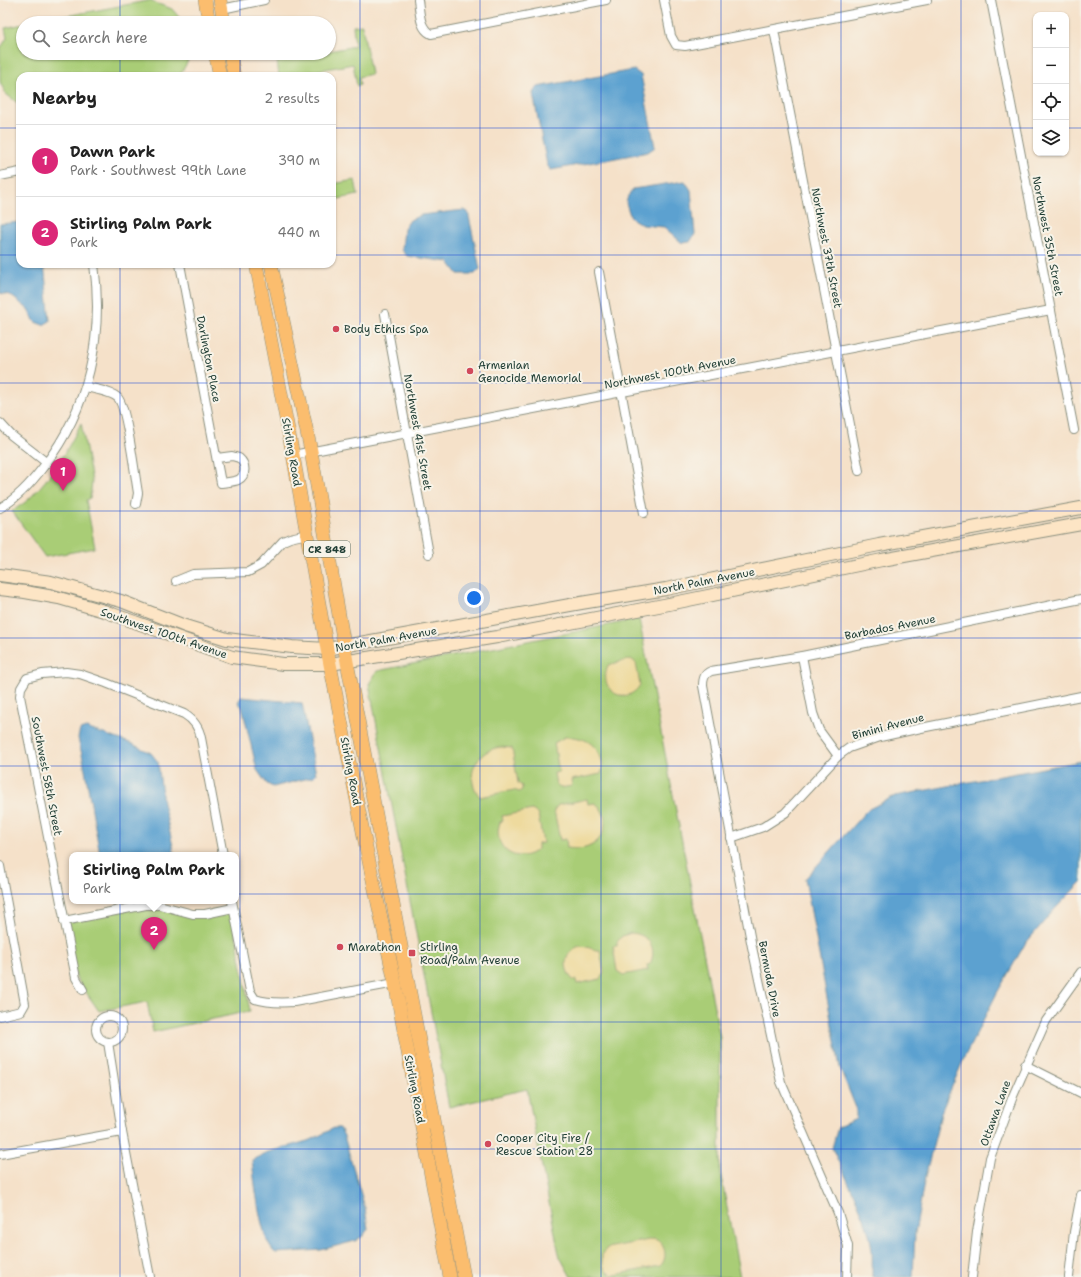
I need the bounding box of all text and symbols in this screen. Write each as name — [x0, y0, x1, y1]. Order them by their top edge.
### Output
map controls — [1033, 12, 1069, 156]
button: + — [1033, 12, 1069, 48]
search box — [16, 16, 336, 60]
icon: search — [30, 27, 52, 49]
text: Search here — [62, 28, 148, 48]
button: − — [1033, 48, 1069, 84]
button: locate — [1033, 84, 1069, 120]
text: Nearby — [32, 87, 97, 109]
text: 2 results — [264, 90, 320, 107]
button: layers — [1033, 120, 1069, 156]
text: Dawn Park — [70, 142, 155, 162]
text: 1 — [42, 152, 48, 169]
text: 390 m — [278, 152, 320, 169]
text: Park · Southwest 99th Lane — [70, 162, 247, 179]
street label: Northwest 35th Street — [1029, 175, 1067, 298]
street label: Northwest 37th Street — [807, 187, 846, 310]
text: Stirling Palm Park — [70, 214, 212, 234]
text: 2 — [40, 224, 50, 241]
text: 440 m — [278, 224, 320, 241]
text: Park — [70, 234, 98, 251]
street label: Darlington Place — [193, 315, 224, 404]
place label: Body Ethics Spa — [344, 322, 429, 337]
marker: Body Ethics Spa — [331, 324, 341, 334]
street label: Northwest 100th Avenue — [603, 352, 737, 393]
place label: Armenian Genocide Memorial — [478, 358, 582, 386]
marker: Armenian Genocide Memorial — [465, 366, 475, 376]
street label: Northwest 41st Street — [400, 373, 435, 492]
street label: Stirling Road — [278, 417, 305, 488]
pin: 1 — [50, 458, 76, 491]
road number: CR 848 — [304, 541, 350, 557]
street label: North Palm Avenue — [652, 564, 756, 599]
your location — [464, 588, 484, 608]
street label: Southwest 100th Avenue — [98, 605, 229, 662]
street label: Barbados Avenue — [843, 611, 937, 644]
street label: North Palm Avenue — [334, 623, 438, 656]
street label: Bimini Avenue — [850, 710, 926, 743]
street label: Southwest 58th Street — [28, 715, 65, 837]
street label: Stirling Road — [337, 736, 364, 807]
popup — [69, 852, 239, 904]
text: Stirling Palm Park — [83, 860, 225, 880]
text: Park — [83, 880, 111, 897]
pin: 2 — [141, 917, 167, 950]
place label: Marathon — [348, 940, 401, 955]
place label: Stirling Road/Palm Avenue — [420, 940, 520, 968]
street label: Bermuda Drive — [755, 940, 784, 1019]
marker: Marathon — [335, 942, 345, 952]
marker: Stirling Road/Palm Avenue — [407, 948, 417, 958]
street label: Stirling Road — [401, 1054, 428, 1125]
street label: Ottawa Lane — [977, 1078, 1014, 1148]
place label: Cooper City Fire / Rescue Station 28 — [496, 1131, 593, 1159]
marker: Cooper City Fire / Rescue Station 28 — [483, 1139, 493, 1149]

